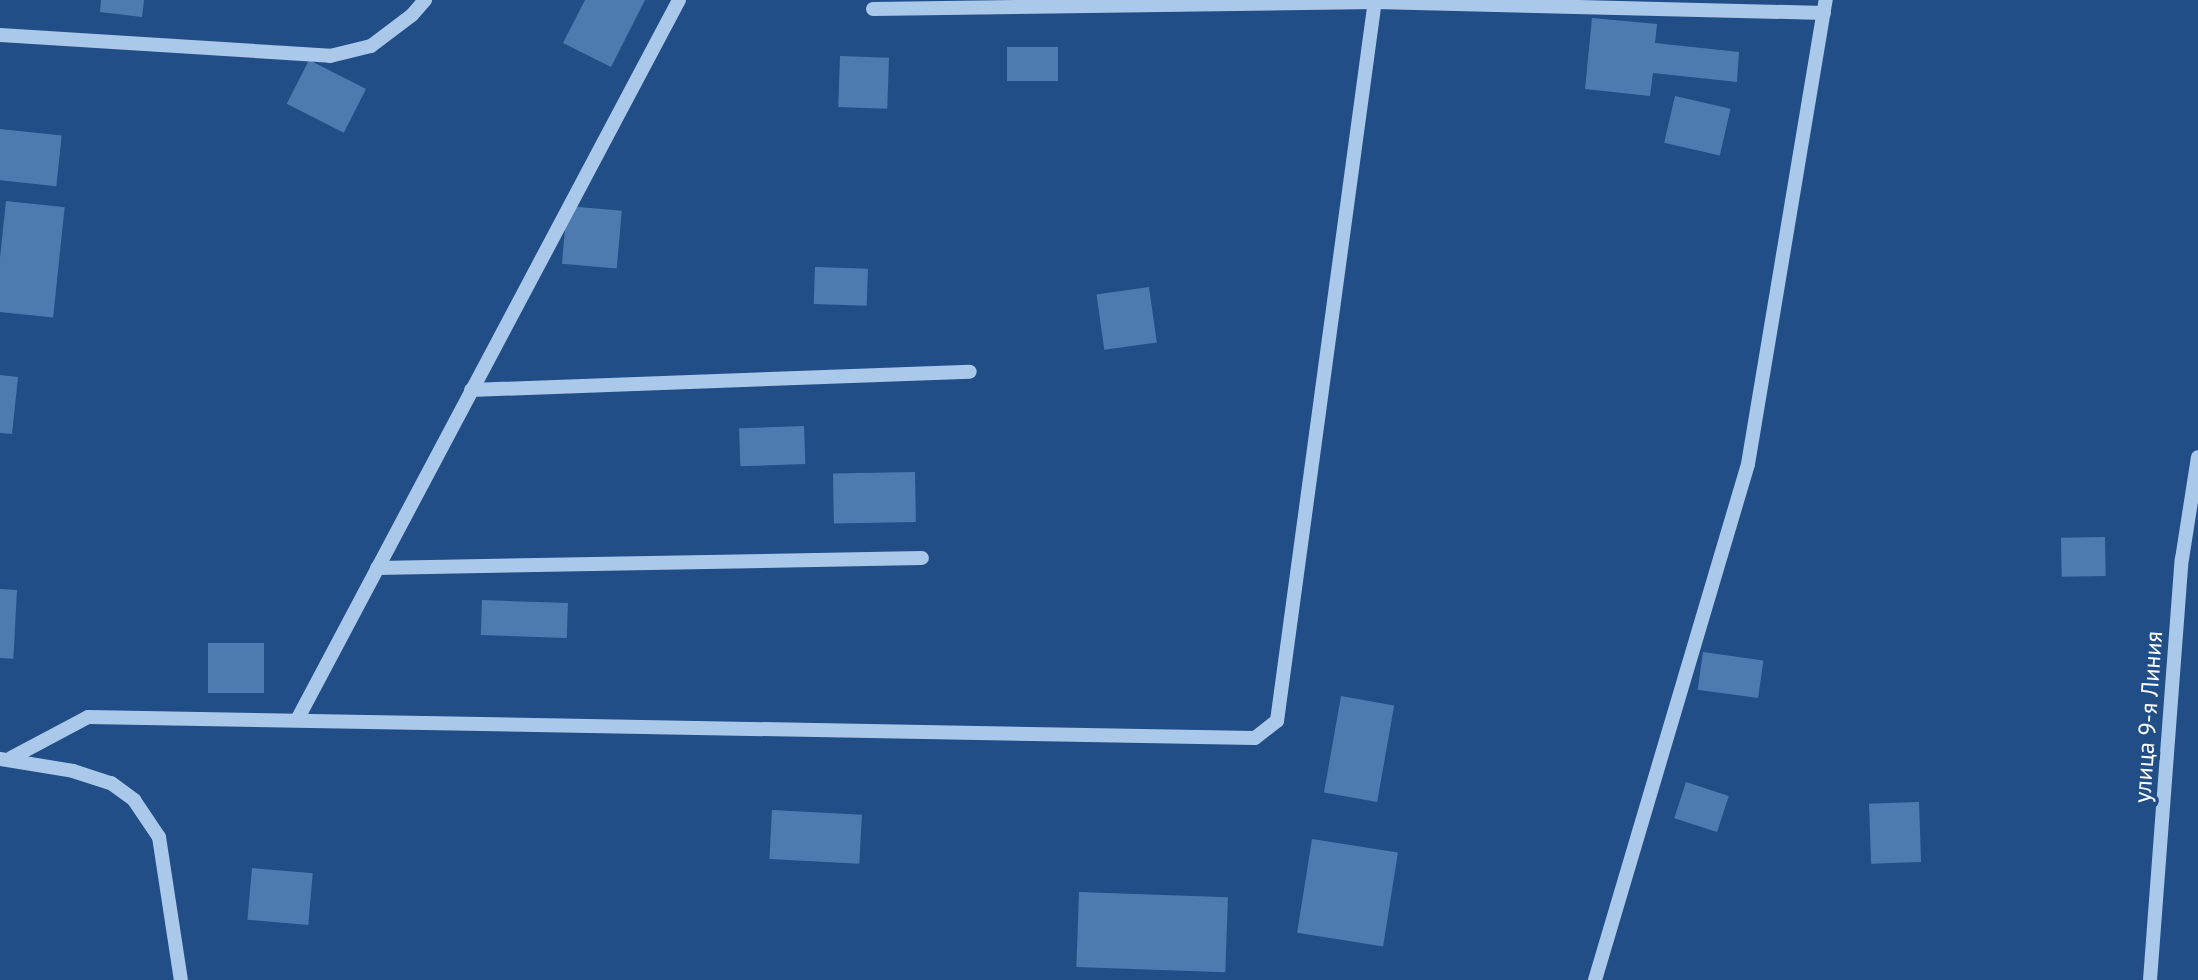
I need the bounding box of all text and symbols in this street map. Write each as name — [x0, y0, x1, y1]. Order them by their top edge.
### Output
street label: улица 9-я Линия — [2128, 630, 2168, 804]

